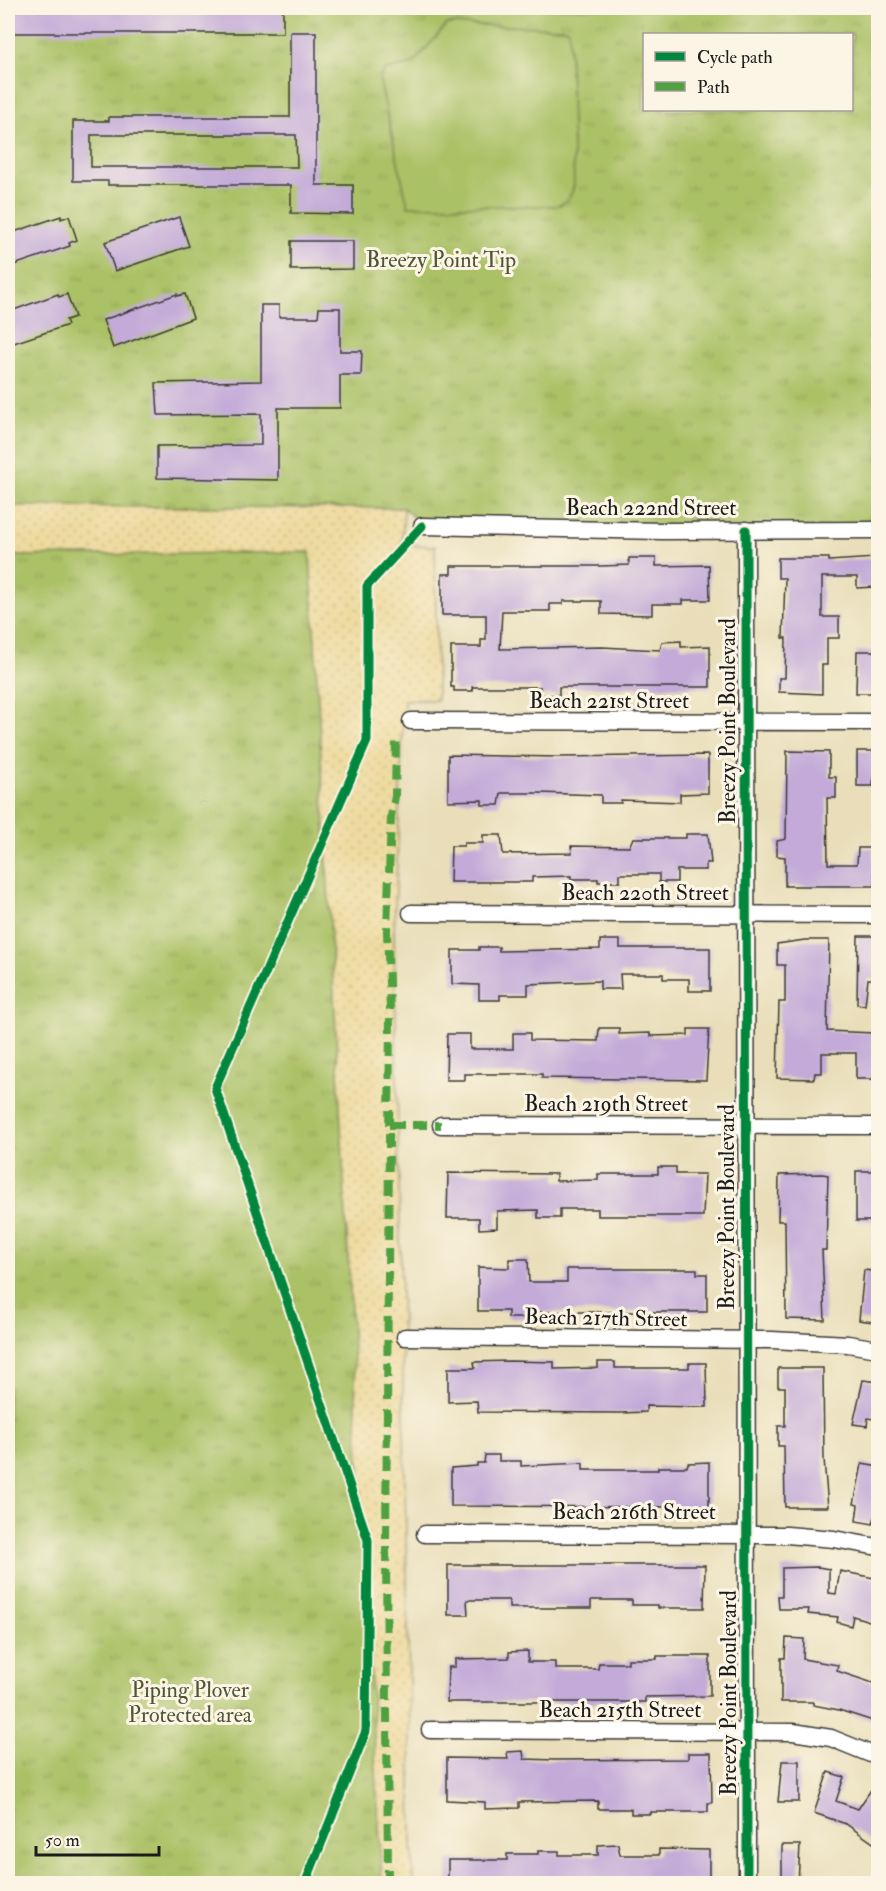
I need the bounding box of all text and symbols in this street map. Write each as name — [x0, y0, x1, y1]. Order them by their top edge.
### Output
legend — [643, 33, 853, 111]
text: Cycle path — [697, 46, 773, 69]
text: Path — [697, 76, 730, 99]
park label: Breezy Point Tip — [366, 246, 516, 275]
street label: Beach 222nd Street — [566, 494, 736, 522]
street label: Breezy Point Boulevard — [714, 618, 742, 824]
street label: Beach 221st Street — [529, 687, 689, 715]
street label: Beach 220th Street — [561, 879, 729, 907]
street label: Beach 219th Street — [524, 1090, 688, 1118]
street label: Breezy Point Boulevard — [713, 1104, 741, 1310]
street label: Beach 217th Street — [524, 1303, 688, 1333]
street label: Beach 216th Street — [552, 1498, 716, 1526]
street label: Breezy Point Boulevard — [715, 1590, 743, 1796]
park label: Piping Plover Protected area — [128, 1676, 253, 1729]
street label: Beach 215th Street — [539, 1696, 701, 1724]
scale bar — [36, 1819, 159, 1857]
text: 50 m — [45, 1829, 80, 1852]

